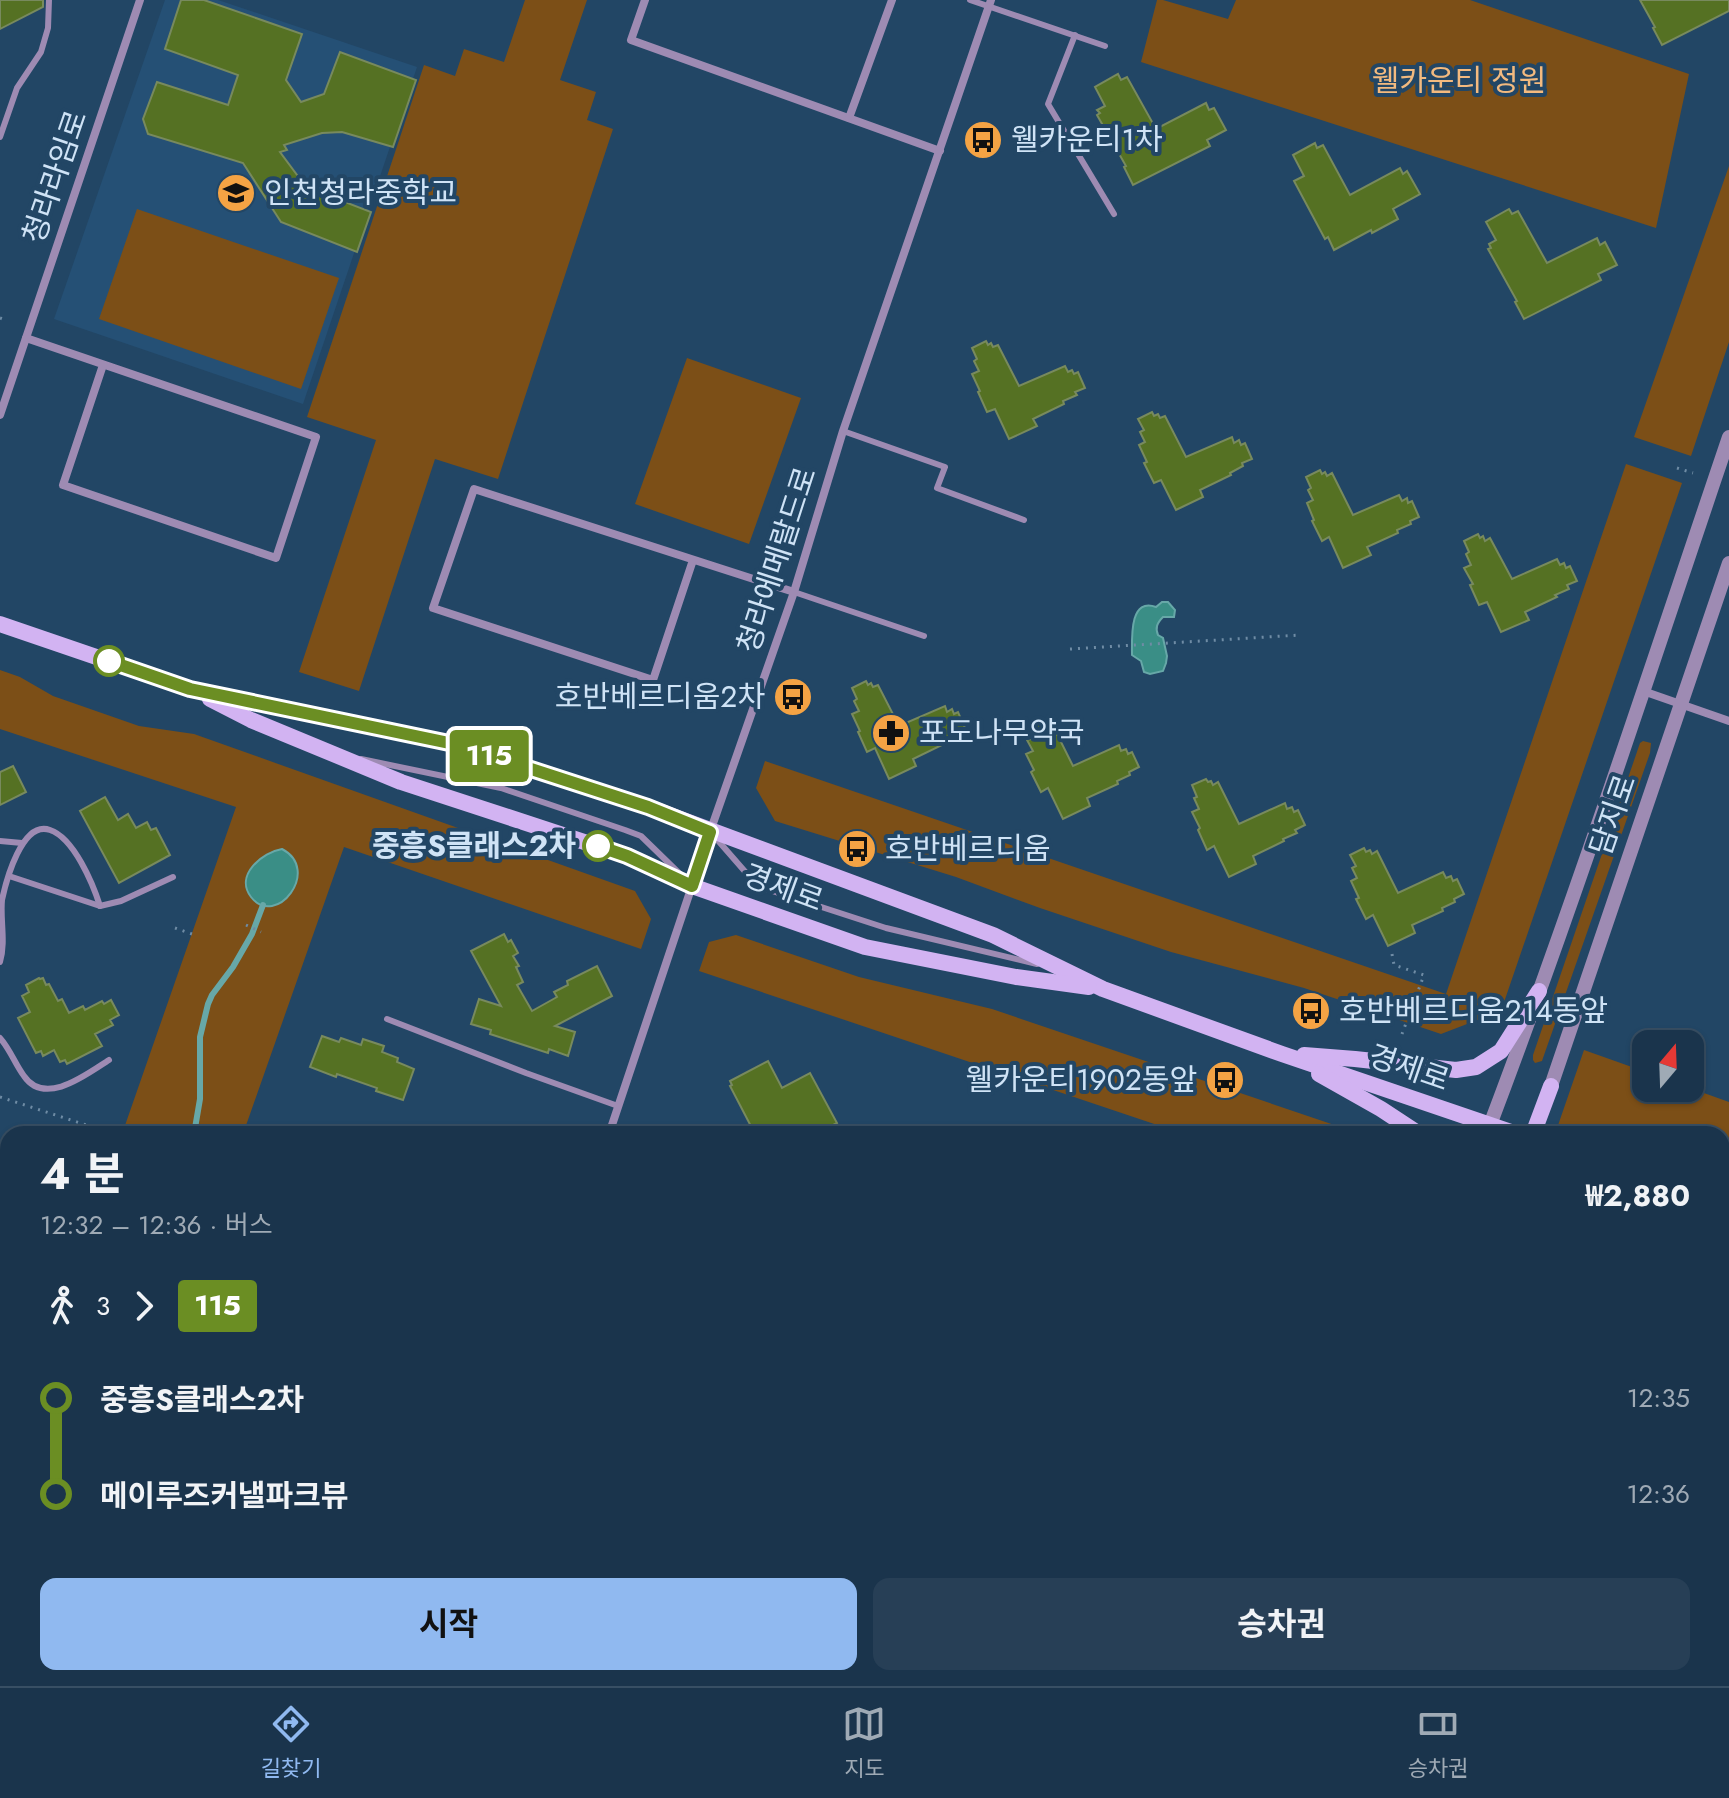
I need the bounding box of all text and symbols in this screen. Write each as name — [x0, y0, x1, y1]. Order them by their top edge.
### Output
park label: 웰카운티 정원 — [1372, 59, 1546, 102]
street label: 청라라임로 — [12, 105, 97, 249]
place label: 웰카운티1차 — [1011, 118, 1163, 161]
bus stop icon: 웰카운티1차 — [962, 119, 1004, 161]
place label: 인천청라중학교 — [264, 171, 457, 214]
school or university icon: 인천청라중학교 — [215, 172, 257, 214]
street label: 청라에메랄드로 — [726, 461, 827, 658]
unlabelled marker — [94, 646, 124, 676]
place label: 호반베르디움2차 — [555, 675, 765, 718]
bus stop icon: 호반베르디움2차 — [772, 676, 814, 718]
place label: 포도나무약국 — [919, 711, 1085, 754]
pharmacy icon: 포도나무약국 — [870, 712, 912, 754]
line badge: 115 — [443, 730, 535, 782]
text: 115 — [466, 735, 512, 776]
street label: 담지로 — [1579, 769, 1646, 861]
place label: 중흥S클래스2차 — [372, 824, 576, 867]
place label: 호반베르디움 — [885, 827, 1051, 870]
bus stop icon: 호반베르디움 — [836, 828, 878, 870]
marker: 중흥S클래스2차 — [583, 831, 613, 861]
street label: 경제로 — [737, 853, 829, 922]
place label: 호반베르디움214동앞 — [1339, 989, 1608, 1032]
bus stop icon: 호반베르디움214동앞 — [1290, 990, 1332, 1032]
north arrow — [1632, 1030, 1704, 1102]
map controls — [1632, 1030, 1704, 1102]
street label: 경제로 — [1363, 1034, 1455, 1101]
place label: 웰카운티1902동앞 — [966, 1058, 1197, 1101]
bus stop icon: 웰카운티1902동앞 — [1204, 1059, 1246, 1101]
text: 4 분 — [40, 1142, 124, 1206]
text: ₩2,880 — [1585, 1174, 1690, 1217]
text: 12:32 – 12:36 · 버스 — [40, 1206, 273, 1244]
icon: walk — [40, 1284, 84, 1328]
icon: forward — [122, 1284, 166, 1328]
text: 115 — [194, 1285, 241, 1326]
text: 3 — [96, 1287, 110, 1325]
text: 중흥S클래스2차 — [100, 1378, 304, 1421]
text: 12:35 — [1627, 1379, 1690, 1417]
text: 메이루즈커낼파크뷰 — [100, 1474, 348, 1517]
text: 12:36 — [1627, 1475, 1690, 1513]
button: 시작 — [40, 1578, 857, 1670]
button: 승차권 — [873, 1578, 1690, 1670]
tab: 길찾기 — [261, 1702, 321, 1784]
tab: 지도 — [842, 1702, 886, 1784]
tab: 승차권 — [1408, 1702, 1468, 1784]

